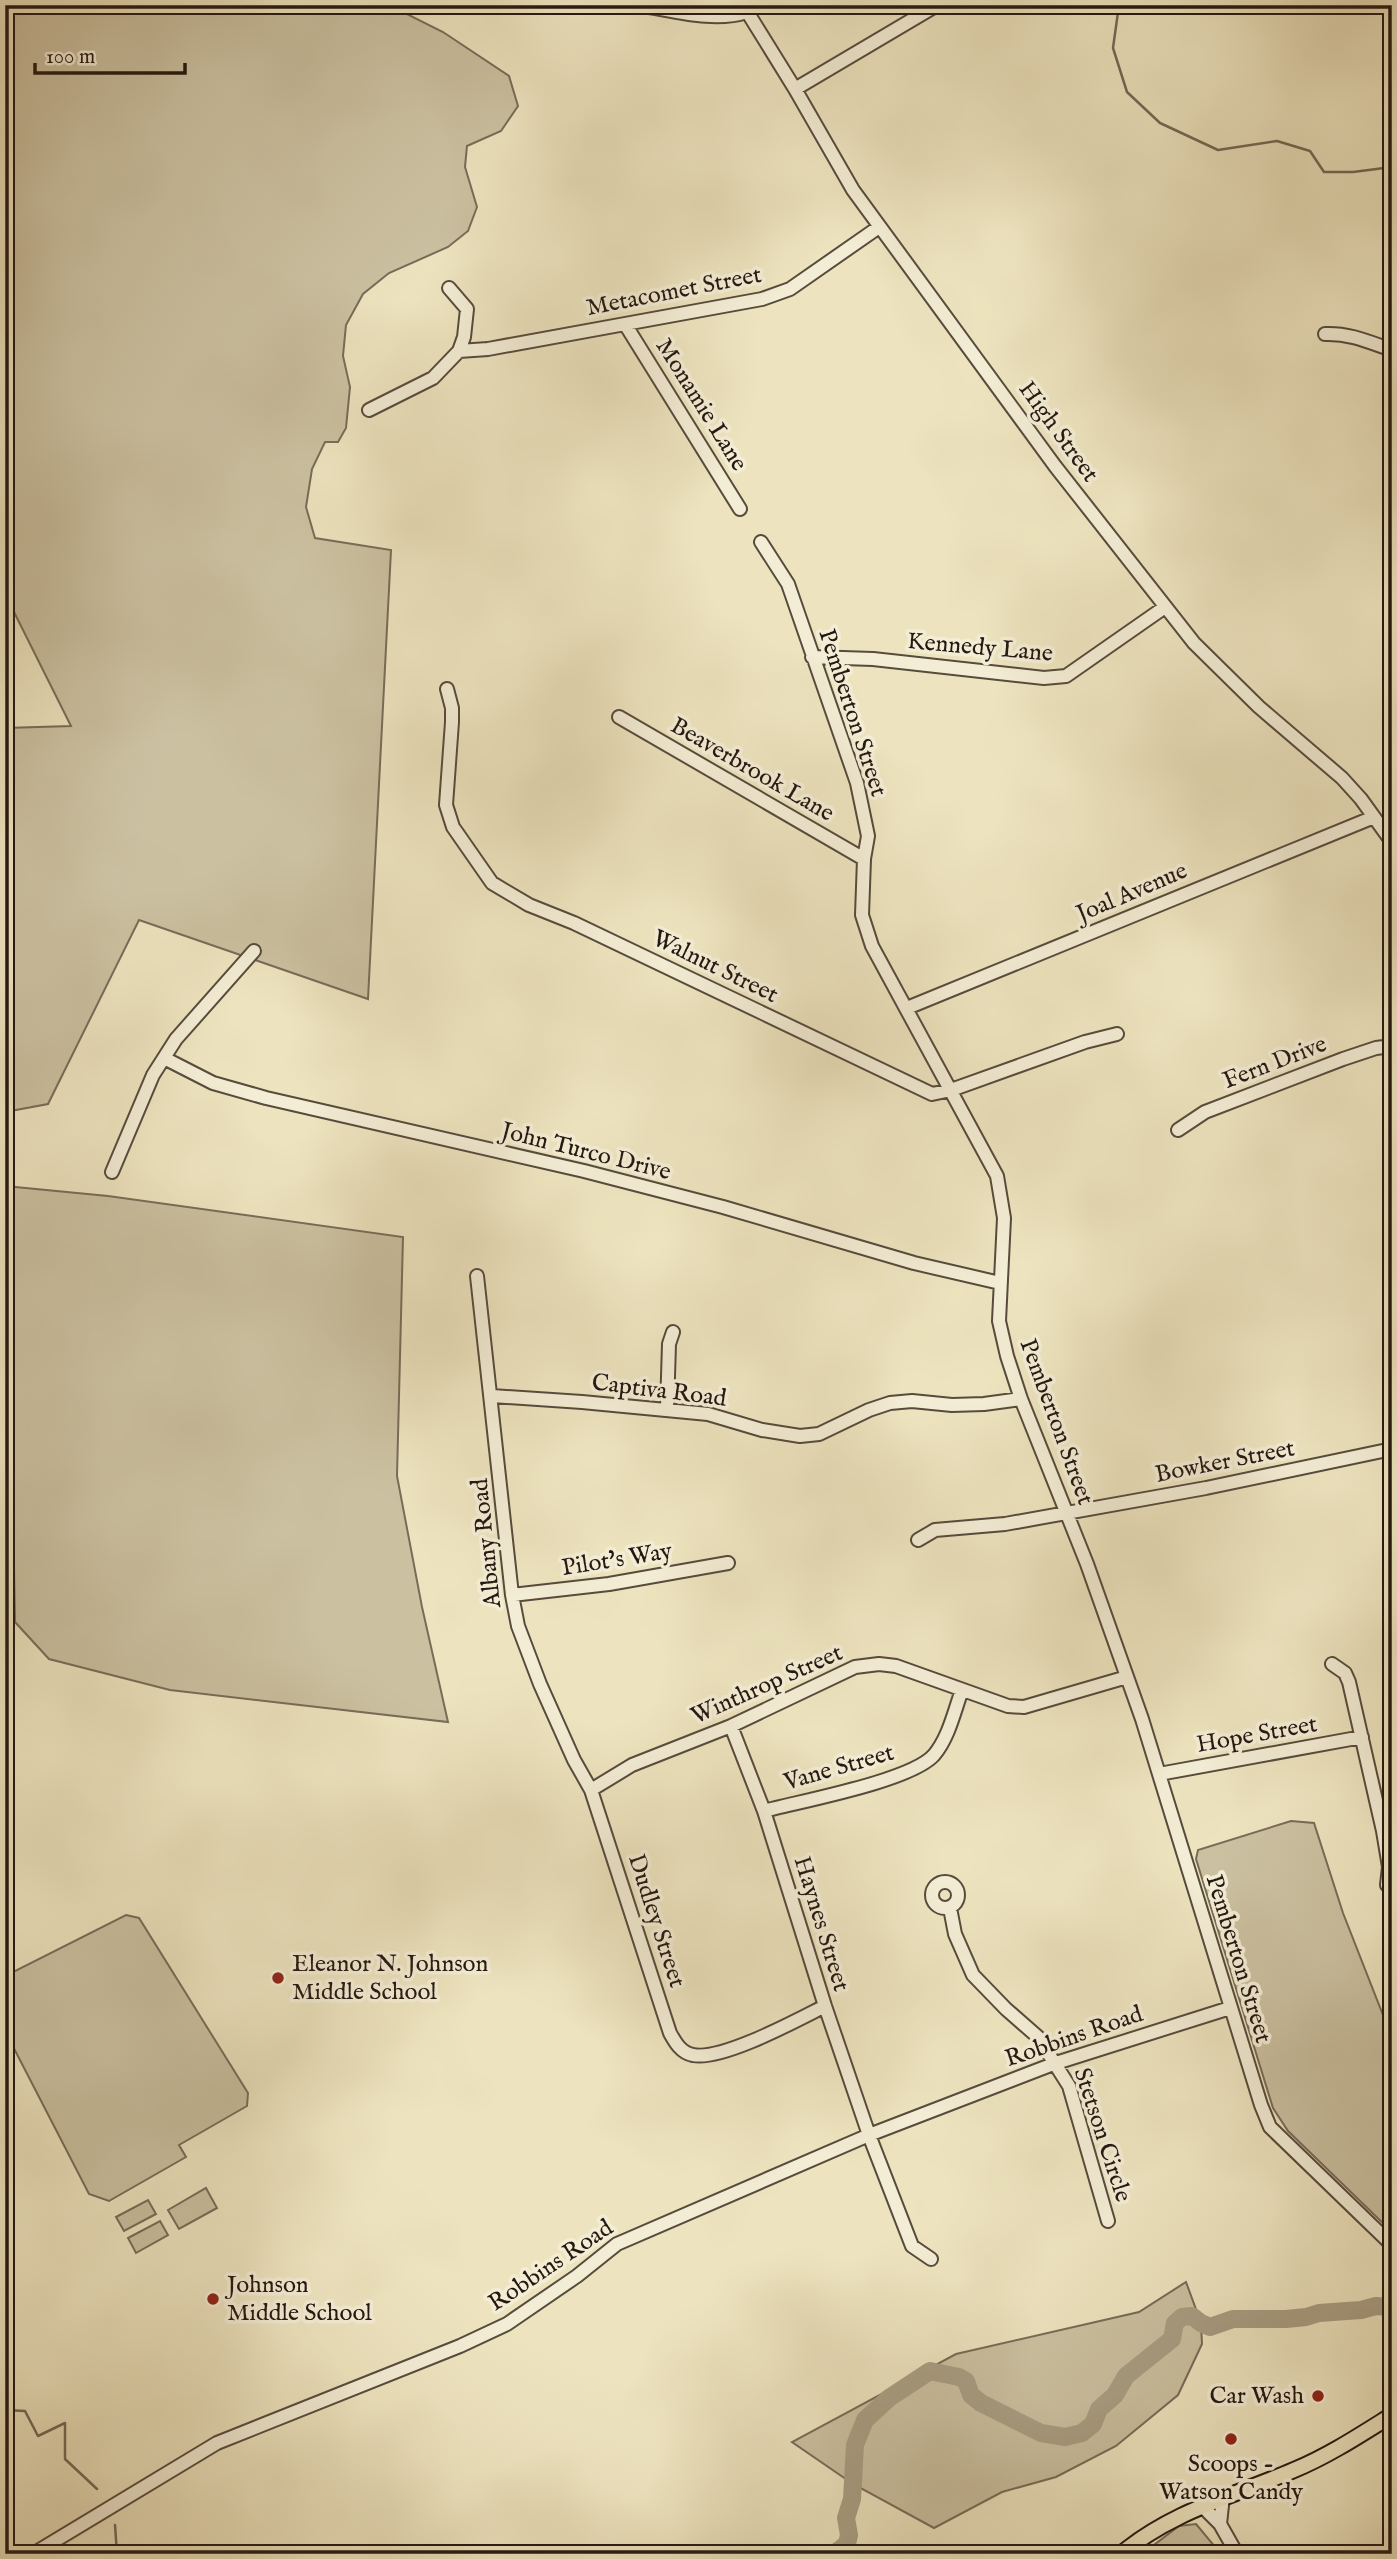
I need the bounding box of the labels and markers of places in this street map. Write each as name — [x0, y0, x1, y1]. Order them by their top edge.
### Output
place label: Eleanor N. Johnson Middle School — [292, 1949, 488, 2008]
marker: Eleanor N. Johnson Middle School — [270, 1970, 286, 1986]
place label: Johnson Middle School — [224, 2270, 372, 2329]
marker: Johnson Middle School — [205, 2291, 221, 2307]
place label: Car Wash — [1209, 2381, 1304, 2412]
marker: Car Wash — [1310, 2388, 1326, 2404]
marker: Scoops - Watson Candy — [1223, 2431, 1239, 2447]
place label: Scoops - Watson Candy — [1159, 2449, 1303, 2508]

